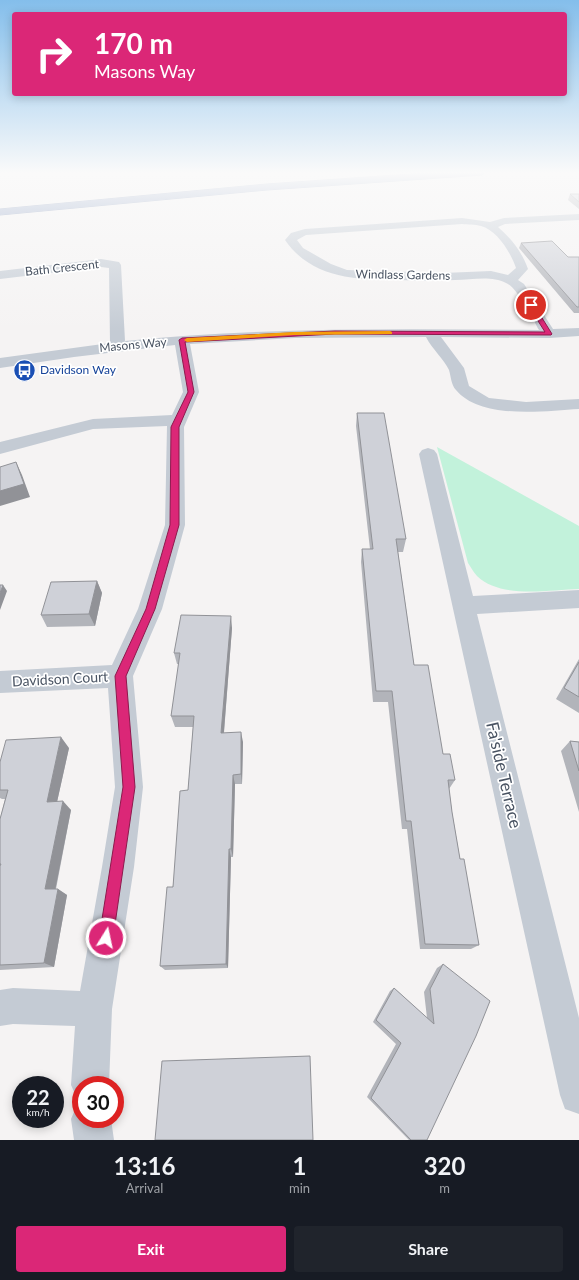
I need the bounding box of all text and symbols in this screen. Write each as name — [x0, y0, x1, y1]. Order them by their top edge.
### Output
text: 170 m — [94, 26, 173, 60]
icon: right — [28, 28, 80, 80]
text: Masons Way — [94, 60, 195, 82]
street label: Bath Crescent — [24, 256, 100, 279]
street label: Windlass Gardens — [356, 266, 450, 283]
pin — [514, 288, 548, 322]
icon: arrive — [520, 294, 542, 316]
street label: Masons Way — [99, 334, 168, 355]
bus stop icon: Davidson Way — [12, 357, 38, 383]
place label: Davidson Way — [40, 362, 117, 377]
street label: Davidson Court — [12, 667, 108, 690]
street label: Fa'side Terrace — [482, 720, 527, 830]
position arrow — [85, 917, 127, 959]
speed limit sign: 30 — [72, 1076, 124, 1128]
text: 22 — [26, 1085, 50, 1109]
text: km/h — [26, 1106, 50, 1118]
text: 13:16 — [114, 1151, 175, 1180]
text: 1 — [293, 1151, 307, 1180]
text: 320 — [424, 1151, 465, 1180]
text: Arrival — [126, 1180, 163, 1196]
text: min — [289, 1180, 310, 1196]
text: m — [439, 1180, 450, 1196]
button: Exit — [16, 1226, 286, 1272]
button: Share — [294, 1226, 563, 1272]

